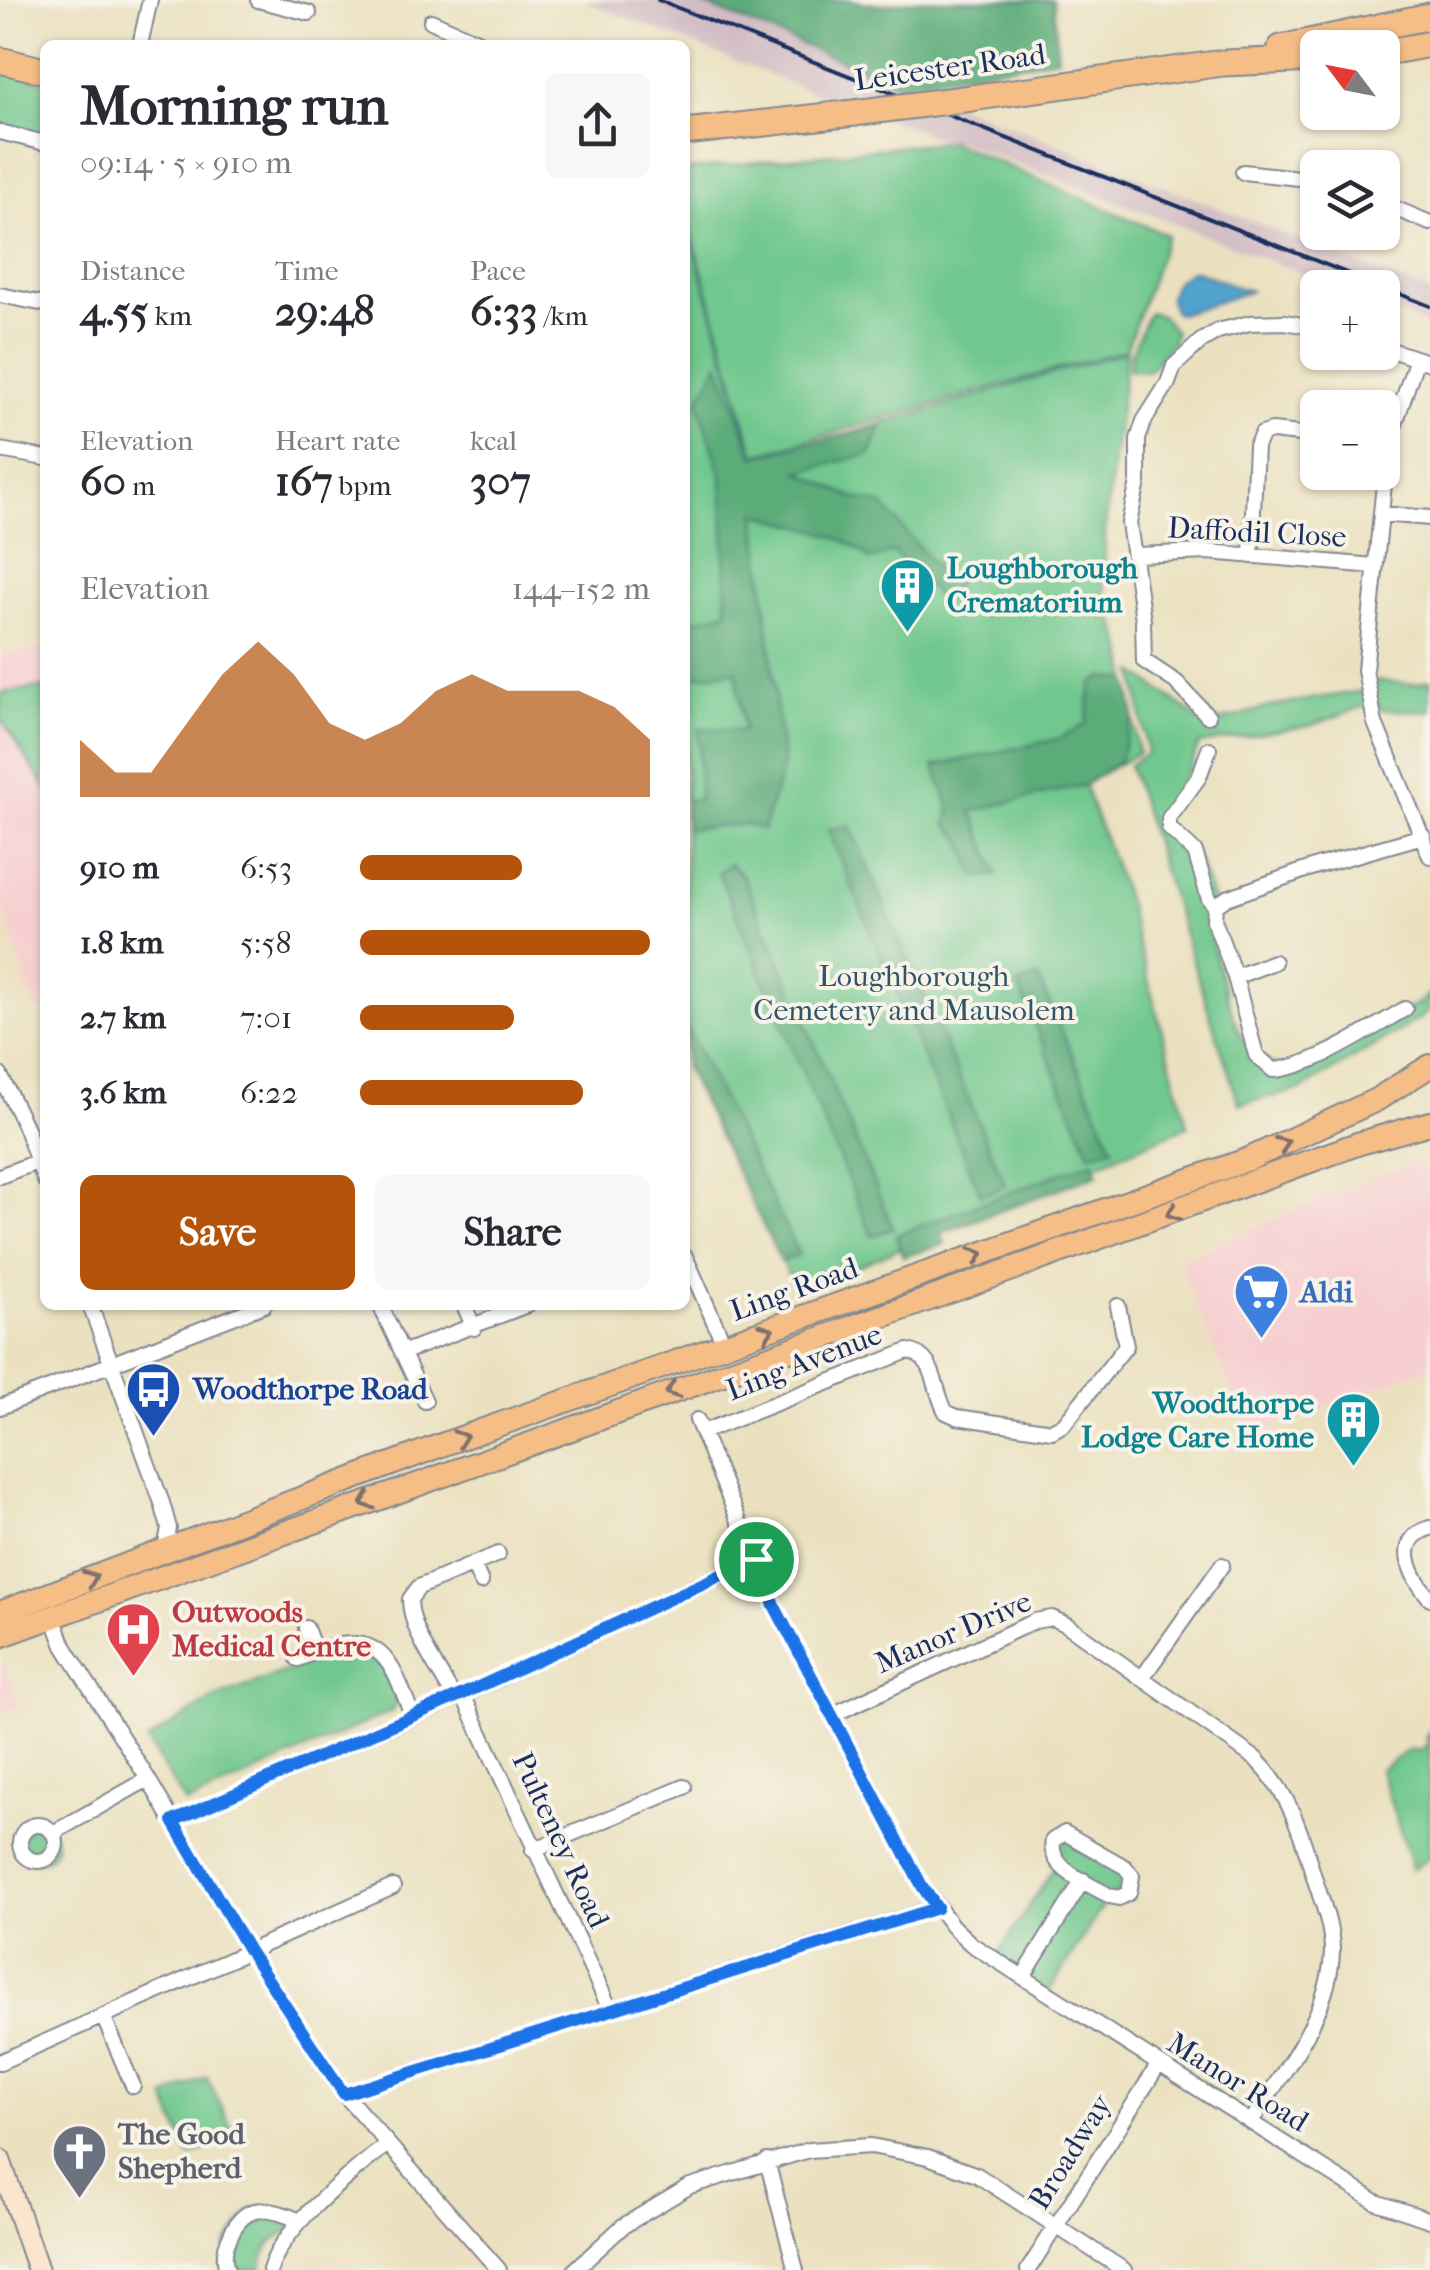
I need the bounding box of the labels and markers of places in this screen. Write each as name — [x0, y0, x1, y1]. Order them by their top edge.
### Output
place label: Loughborough Crematorium — [947, 551, 1139, 620]
building icon: Loughborough Crematorium — [878, 555, 938, 634]
supermarket icon: Aldi — [1231, 1262, 1291, 1341]
place label: Aldi — [1298, 1275, 1353, 1310]
bus stop icon: Woodthorpe Road — [124, 1359, 184, 1438]
place label: Woodthorpe Road — [191, 1372, 429, 1407]
place label: Woodthorpe Lodge Care Home — [1081, 1386, 1314, 1455]
building icon: Woodthorpe Lodge Care Home — [1323, 1390, 1383, 1469]
pin — [714, 1517, 799, 1602]
place label: Outwoods Medical Centre — [172, 1595, 371, 1664]
hospital icon: Outwoods Medical Centre — [103, 1599, 163, 1678]
place label: The Good Shepherd — [117, 2117, 246, 2186]
church icon: The Good Shepherd — [49, 2121, 109, 2200]

